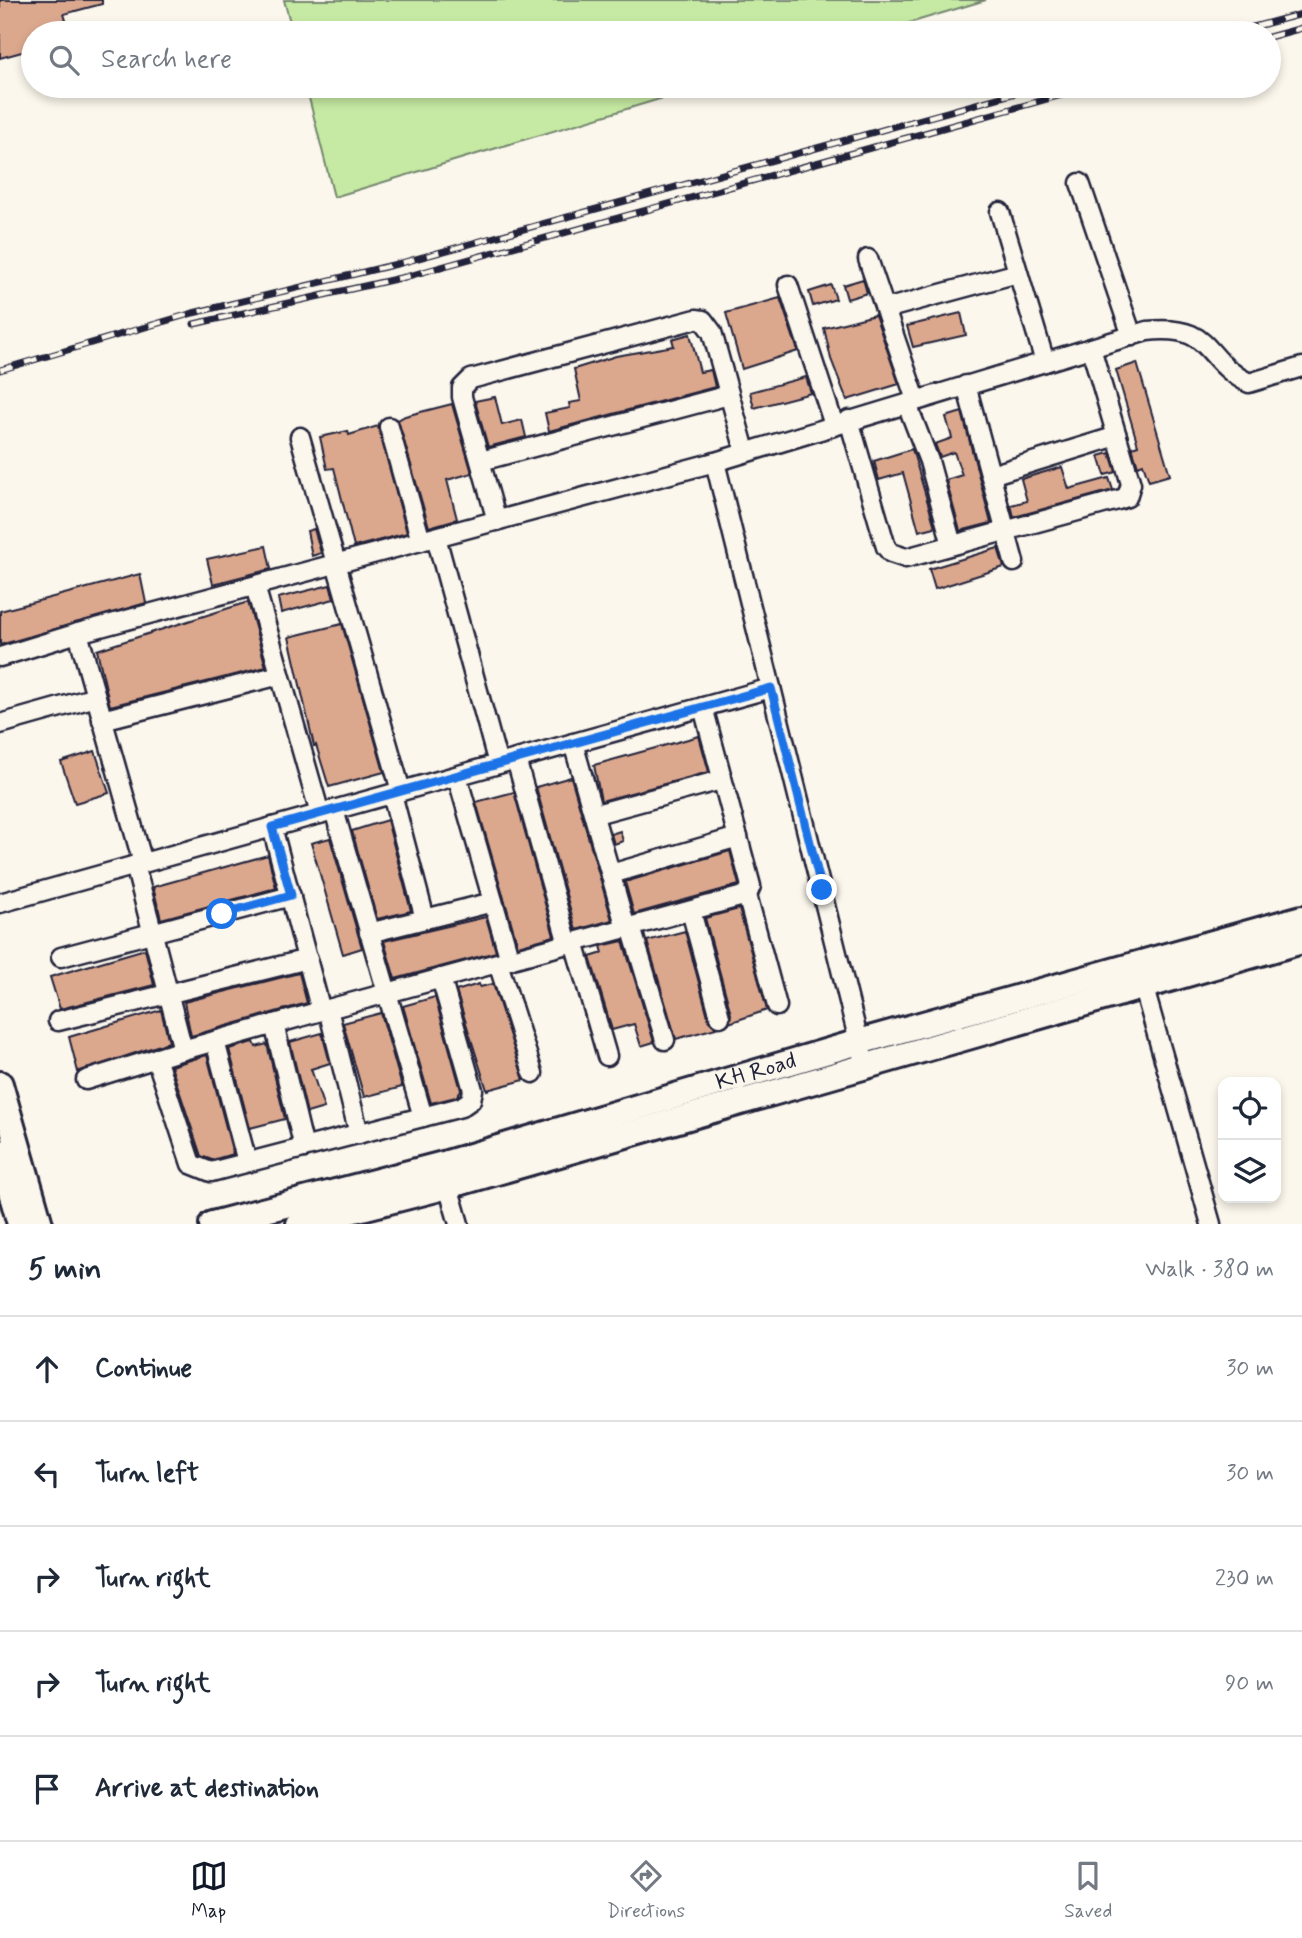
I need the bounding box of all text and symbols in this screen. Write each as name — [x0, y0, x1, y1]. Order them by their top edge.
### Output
search box — [21, 21, 1281, 98]
icon: search — [45, 41, 83, 79]
text: Search here — [101, 43, 232, 77]
route end — [806, 874, 837, 905]
route start — [206, 898, 237, 929]
street label: KH Road — [712, 1046, 800, 1098]
map controls — [1218, 1077, 1281, 1203]
button: locate — [1218, 1077, 1281, 1140]
button: layers — [1218, 1140, 1281, 1203]
text: 5 min — [28, 1250, 102, 1289]
text: Walk · 380 m — [1145, 1255, 1274, 1285]
icon: ahead — [28, 1350, 66, 1388]
text: Continue — [95, 1352, 192, 1386]
text: 30 m — [1226, 1354, 1274, 1384]
icon: left — [28, 1455, 66, 1493]
text: Turn left — [95, 1457, 199, 1491]
text: 30 m — [1226, 1459, 1274, 1489]
icon: right — [28, 1560, 66, 1598]
text: Turn right — [95, 1562, 211, 1596]
text: 230 m — [1215, 1564, 1274, 1594]
icon: right — [28, 1665, 66, 1703]
text: Turn right — [95, 1667, 211, 1701]
text: 90 m — [1225, 1669, 1274, 1699]
icon: arrive — [28, 1770, 66, 1808]
text: Arrive at destination — [95, 1772, 319, 1806]
tab: Map — [190, 1857, 228, 1924]
tab: Directions — [607, 1857, 685, 1924]
tab: Saved — [1064, 1857, 1112, 1924]

